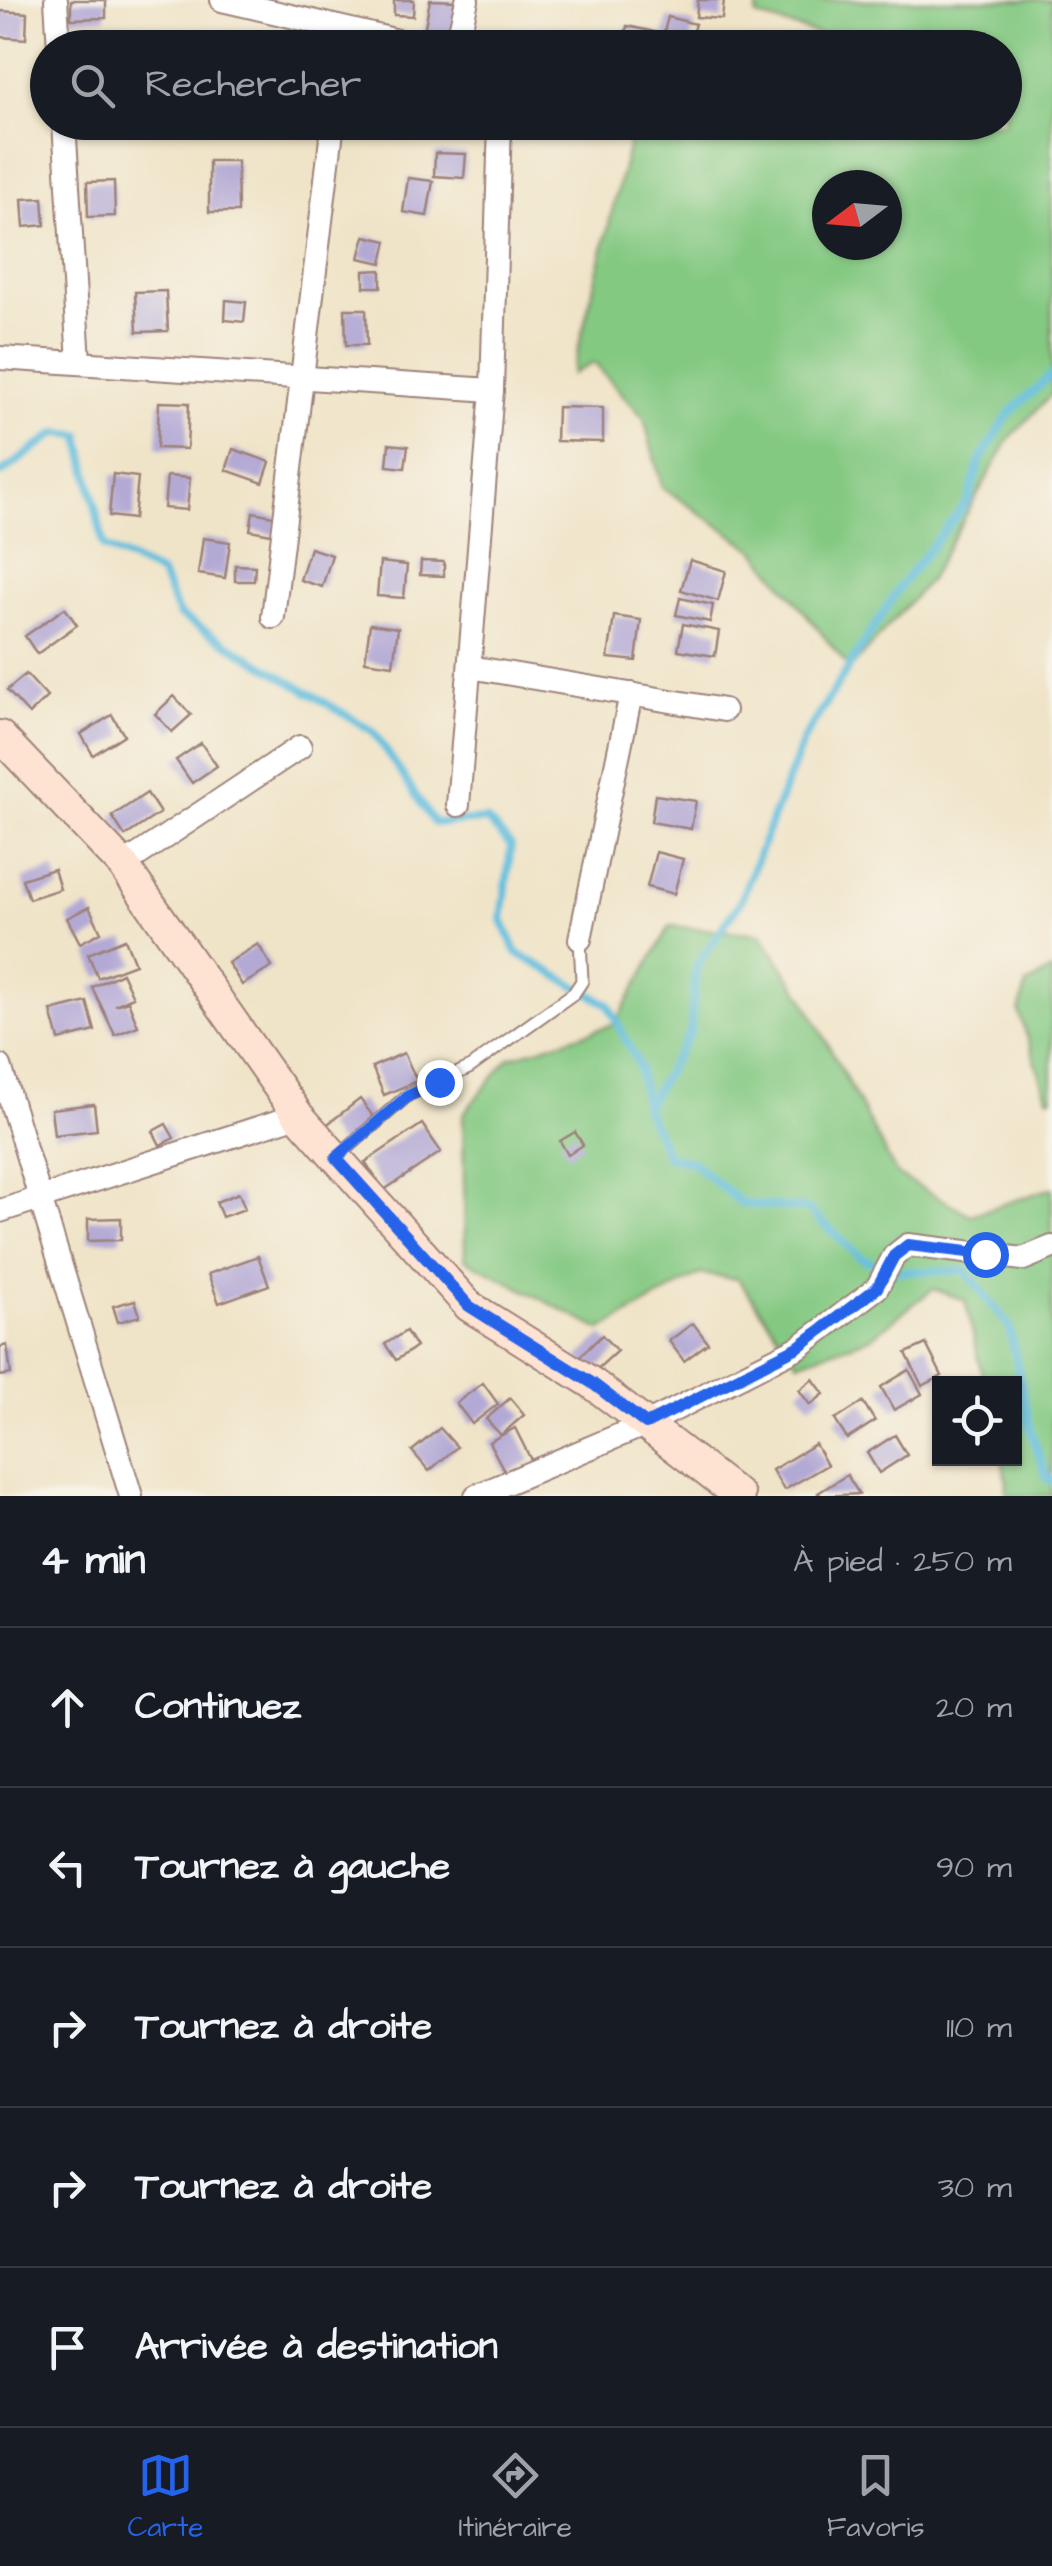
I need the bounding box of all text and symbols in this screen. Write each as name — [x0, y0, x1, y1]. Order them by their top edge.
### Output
search box — [30, 30, 1022, 140]
icon: search — [65, 58, 120, 113]
text: Rechercher — [145, 59, 361, 111]
north arrow — [812, 170, 902, 260]
route end — [417, 1060, 463, 1106]
route start — [963, 1232, 1009, 1278]
map controls — [932, 1376, 1022, 1466]
button: locate — [932, 1376, 1022, 1466]
text: 4 min — [40, 1532, 145, 1590]
text: À pied · 250 m — [793, 1539, 1012, 1584]
icon: ahead — [40, 1680, 95, 1735]
text: Continuez — [135, 1681, 301, 1733]
text: 20 m — [936, 1685, 1012, 1730]
icon: left — [40, 1840, 95, 1895]
text: Tournez à gauche — [135, 1841, 450, 1893]
text: 90 m — [936, 1845, 1012, 1890]
icon: right — [40, 2000, 95, 2055]
text: Tournez à droite — [135, 2001, 432, 2053]
text: 110 m — [946, 2005, 1012, 2050]
icon: right — [40, 2160, 95, 2215]
text: Tournez à droite — [135, 2161, 432, 2213]
text: 30 m — [938, 2165, 1012, 2210]
icon: arrive — [40, 2320, 95, 2375]
text: Arrivée à destination — [135, 2321, 498, 2373]
tab: Carte — [127, 2448, 203, 2547]
tab: Itinéraire — [458, 2448, 572, 2547]
tab: Favoris — [827, 2448, 925, 2547]

